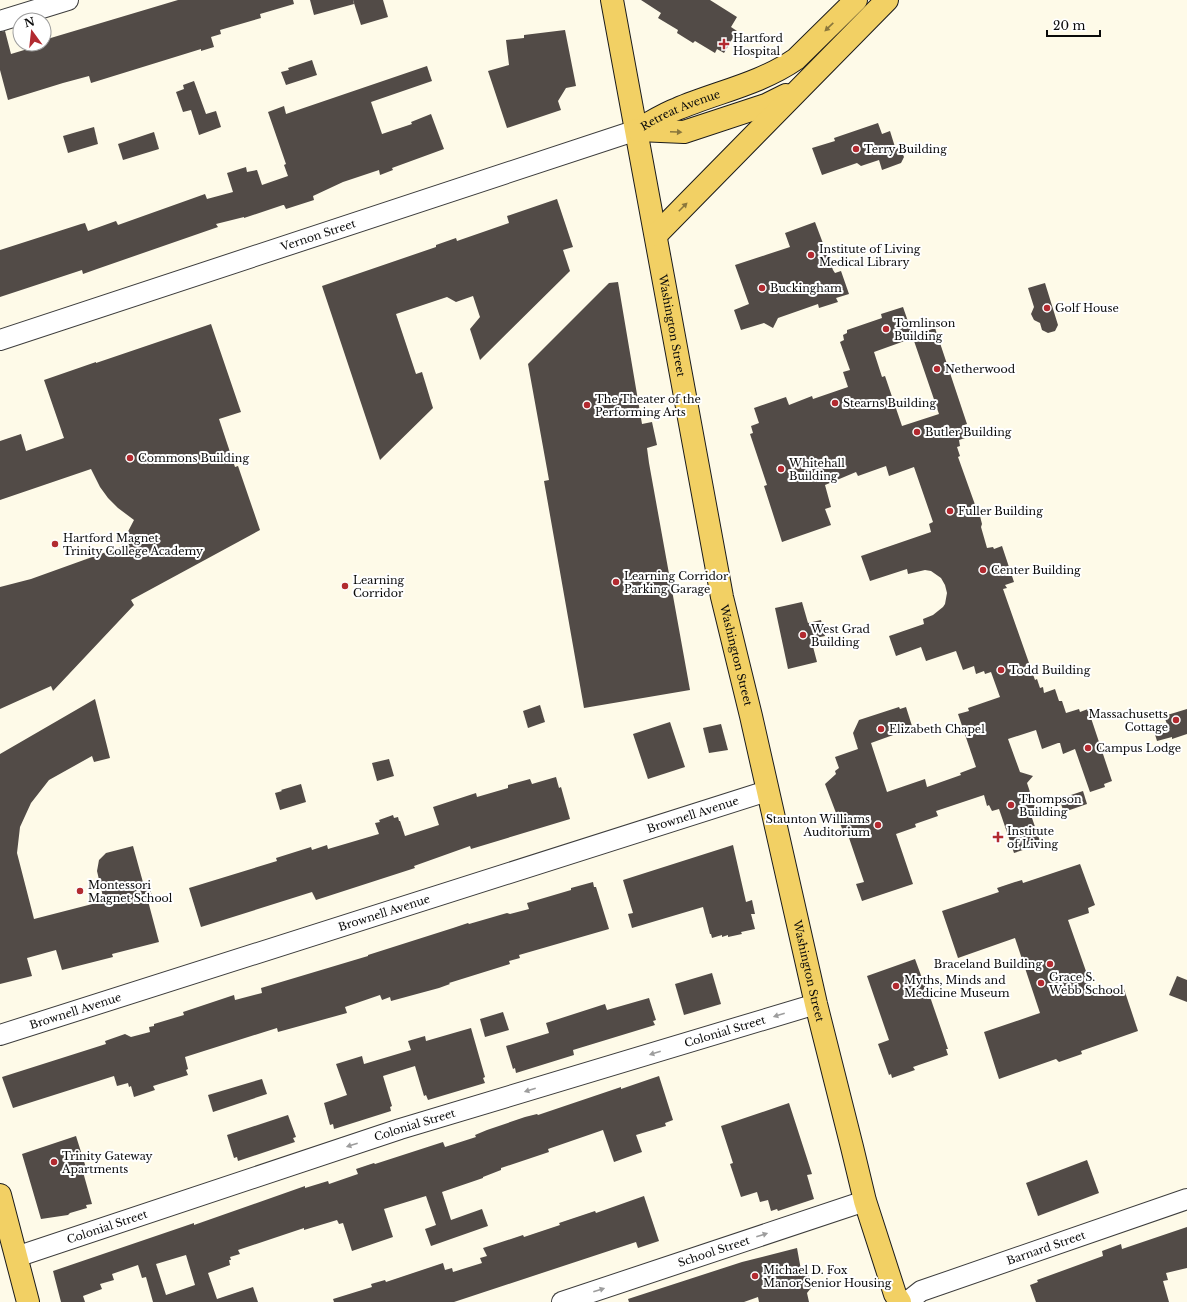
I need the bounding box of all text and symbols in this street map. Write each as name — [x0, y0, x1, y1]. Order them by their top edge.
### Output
north arrow — [12, 12, 52, 52]
scale bar — [1047, 12, 1100, 38]
text: N — [23, 14, 37, 30]
text: 20 m — [1053, 18, 1085, 33]
one-way arrow — [824, 22, 834, 32]
place label: Hartford Hospital — [733, 31, 783, 58]
marker: Hartford Hospital — [718, 38, 730, 50]
street label: Retreat Avenue — [638, 87, 722, 134]
one-way arrow — [670, 129, 683, 135]
place label: Terry Building — [864, 142, 947, 156]
marker: Terry Building — [851, 144, 861, 154]
one-way arrow — [678, 202, 688, 212]
street label: Vernon Street — [278, 216, 358, 254]
place label: Institute of Living Medical Library — [819, 242, 921, 269]
marker: Institute of Living Medical Library — [806, 250, 816, 260]
street label: Washington Street — [655, 272, 688, 379]
place label: Buckingham — [770, 281, 842, 295]
marker: Buckingham — [757, 283, 767, 293]
place label: Golf House — [1055, 301, 1119, 315]
marker: Golf House — [1042, 303, 1052, 313]
place label: Tomlinson Building — [894, 316, 956, 343]
marker: Tomlinson Building — [881, 324, 891, 334]
place label: Netherwood — [945, 362, 1016, 376]
marker: Netherwood — [932, 364, 942, 374]
place label: The Theater of the Performing Arts — [595, 392, 701, 419]
place label: Stearns Building — [843, 396, 936, 410]
marker: Stearns Building — [830, 398, 840, 408]
marker: The Theater of the Performing Arts — [582, 400, 592, 410]
place label: Butler Building — [925, 425, 1012, 439]
marker: Butler Building — [912, 427, 922, 437]
place label: Commons Building — [138, 451, 249, 465]
marker: Commons Building — [125, 453, 135, 463]
place label: Whitehall Building — [788, 456, 845, 483]
marker: Whitehall Building — [776, 464, 786, 474]
place label: Fuller Building — [958, 504, 1043, 518]
marker: Fuller Building — [945, 506, 955, 516]
place label: Hartford Magnet Trinity College Academy — [63, 531, 203, 558]
marker: Hartford Magnet Trinity College Academy — [50, 539, 60, 549]
place label: Center Building — [991, 563, 1081, 577]
marker: Center Building — [978, 565, 988, 575]
place label: Learning Corridor Parking Garage — [624, 569, 729, 596]
place label: Learning Corridor — [353, 573, 405, 600]
marker: Learning Corridor Parking Garage — [611, 577, 621, 587]
marker: Learning Corridor — [340, 581, 350, 591]
street label: Washington Street — [717, 602, 755, 708]
place label: West Grad Building — [810, 622, 871, 649]
marker: West Grad Building — [798, 630, 808, 640]
place label: Todd Building — [1009, 663, 1091, 677]
marker: Todd Building — [996, 665, 1006, 675]
place label: Massachusetts Cottage — [1088, 707, 1168, 734]
marker: Massachusetts Cottage — [1171, 715, 1181, 725]
place label: Elizabeth Chapel — [889, 722, 985, 736]
marker: Elizabeth Chapel — [876, 724, 886, 734]
place label: Campus Lodge — [1096, 741, 1181, 755]
marker: Campus Lodge — [1083, 743, 1093, 753]
place label: Thompson Building — [1019, 792, 1082, 819]
street label: Brownell Avenue — [645, 793, 740, 836]
marker: Thompson Building — [1006, 800, 1016, 810]
place label: Staunton Williams Auditorium — [766, 812, 870, 839]
marker: Staunton Williams Auditorium — [873, 820, 883, 830]
place label: Institute of Living — [1007, 824, 1059, 851]
marker: Institute of Living — [992, 831, 1004, 843]
place label: Montessori Magnet School — [88, 878, 173, 905]
marker: Montessori Magnet School — [75, 886, 85, 896]
street label: Brownell Avenue — [336, 892, 432, 934]
street label: Washington Street — [790, 918, 827, 1024]
place label: Braceland Building — [934, 957, 1042, 971]
marker: Braceland Building — [1045, 959, 1055, 969]
place label: Grace S. Webb School — [1048, 970, 1124, 997]
place label: Myths, Minds and Medicine Museum — [904, 973, 1010, 1000]
marker: Grace S. Webb School — [1036, 978, 1046, 988]
marker: Myths, Minds and Medicine Museum — [891, 981, 901, 991]
street label: Brownell Avenue — [28, 990, 123, 1032]
street label: Colonial Street — [683, 1012, 768, 1050]
one-way arrow — [773, 1012, 785, 1018]
one-way arrow — [648, 1050, 660, 1056]
one-way arrow — [524, 1087, 536, 1093]
street label: Colonial Street — [372, 1106, 458, 1144]
one-way arrow — [346, 1142, 358, 1148]
place label: Trinity Gateway Apartments — [61, 1149, 153, 1176]
marker: Trinity Gateway Apartments — [49, 1157, 59, 1167]
street label: Colonial Street — [65, 1206, 150, 1247]
street label: Barnard Street — [1005, 1227, 1088, 1268]
one-way arrow — [756, 1232, 768, 1238]
street label: School Street — [676, 1233, 752, 1270]
place label: Michael D. Fox Manor Senior Housing — [763, 1263, 892, 1290]
marker: Michael D. Fox Manor Senior Housing — [750, 1271, 760, 1281]
one-way arrow — [593, 1286, 605, 1292]

